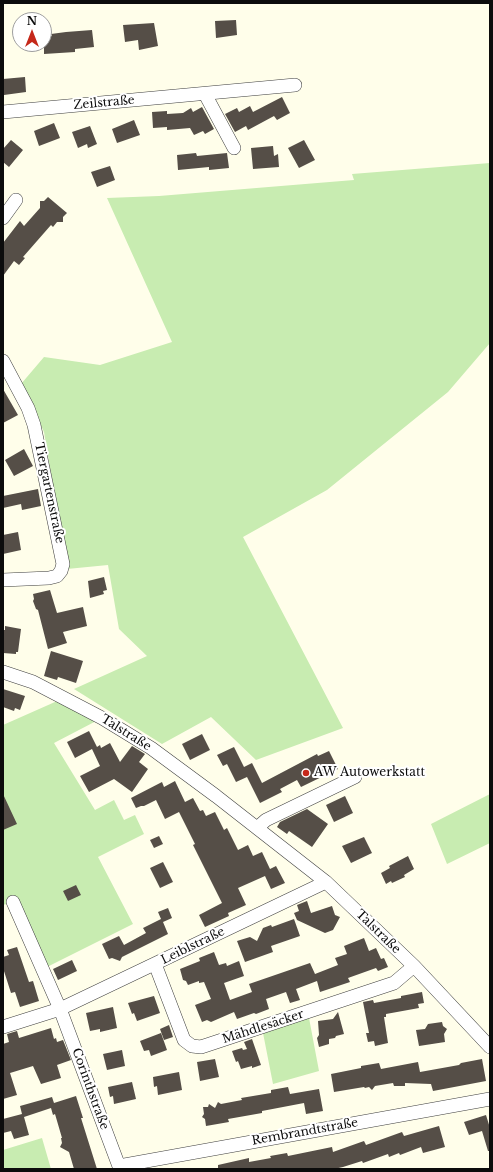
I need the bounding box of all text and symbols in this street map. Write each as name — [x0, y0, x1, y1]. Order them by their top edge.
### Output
north arrow — [12, 12, 52, 52]
text: N — [27, 14, 37, 28]
street label: Zeilstraße — [73, 93, 135, 113]
street label: Tiergartenstraße — [31, 441, 67, 545]
street label: Talstraße — [98, 712, 154, 754]
place label: AW Autowerkstatt — [314, 766, 425, 780]
marker: AW Autowerkstatt — [301, 768, 311, 778]
street label: Talstraße — [353, 907, 403, 957]
street label: Leiblstraße — [159, 924, 227, 968]
street label: Mähdlesäcker — [220, 1007, 306, 1047]
street label: Corinthstraße — [69, 1046, 111, 1132]
street label: Rembrandtstraße — [251, 1116, 359, 1148]

